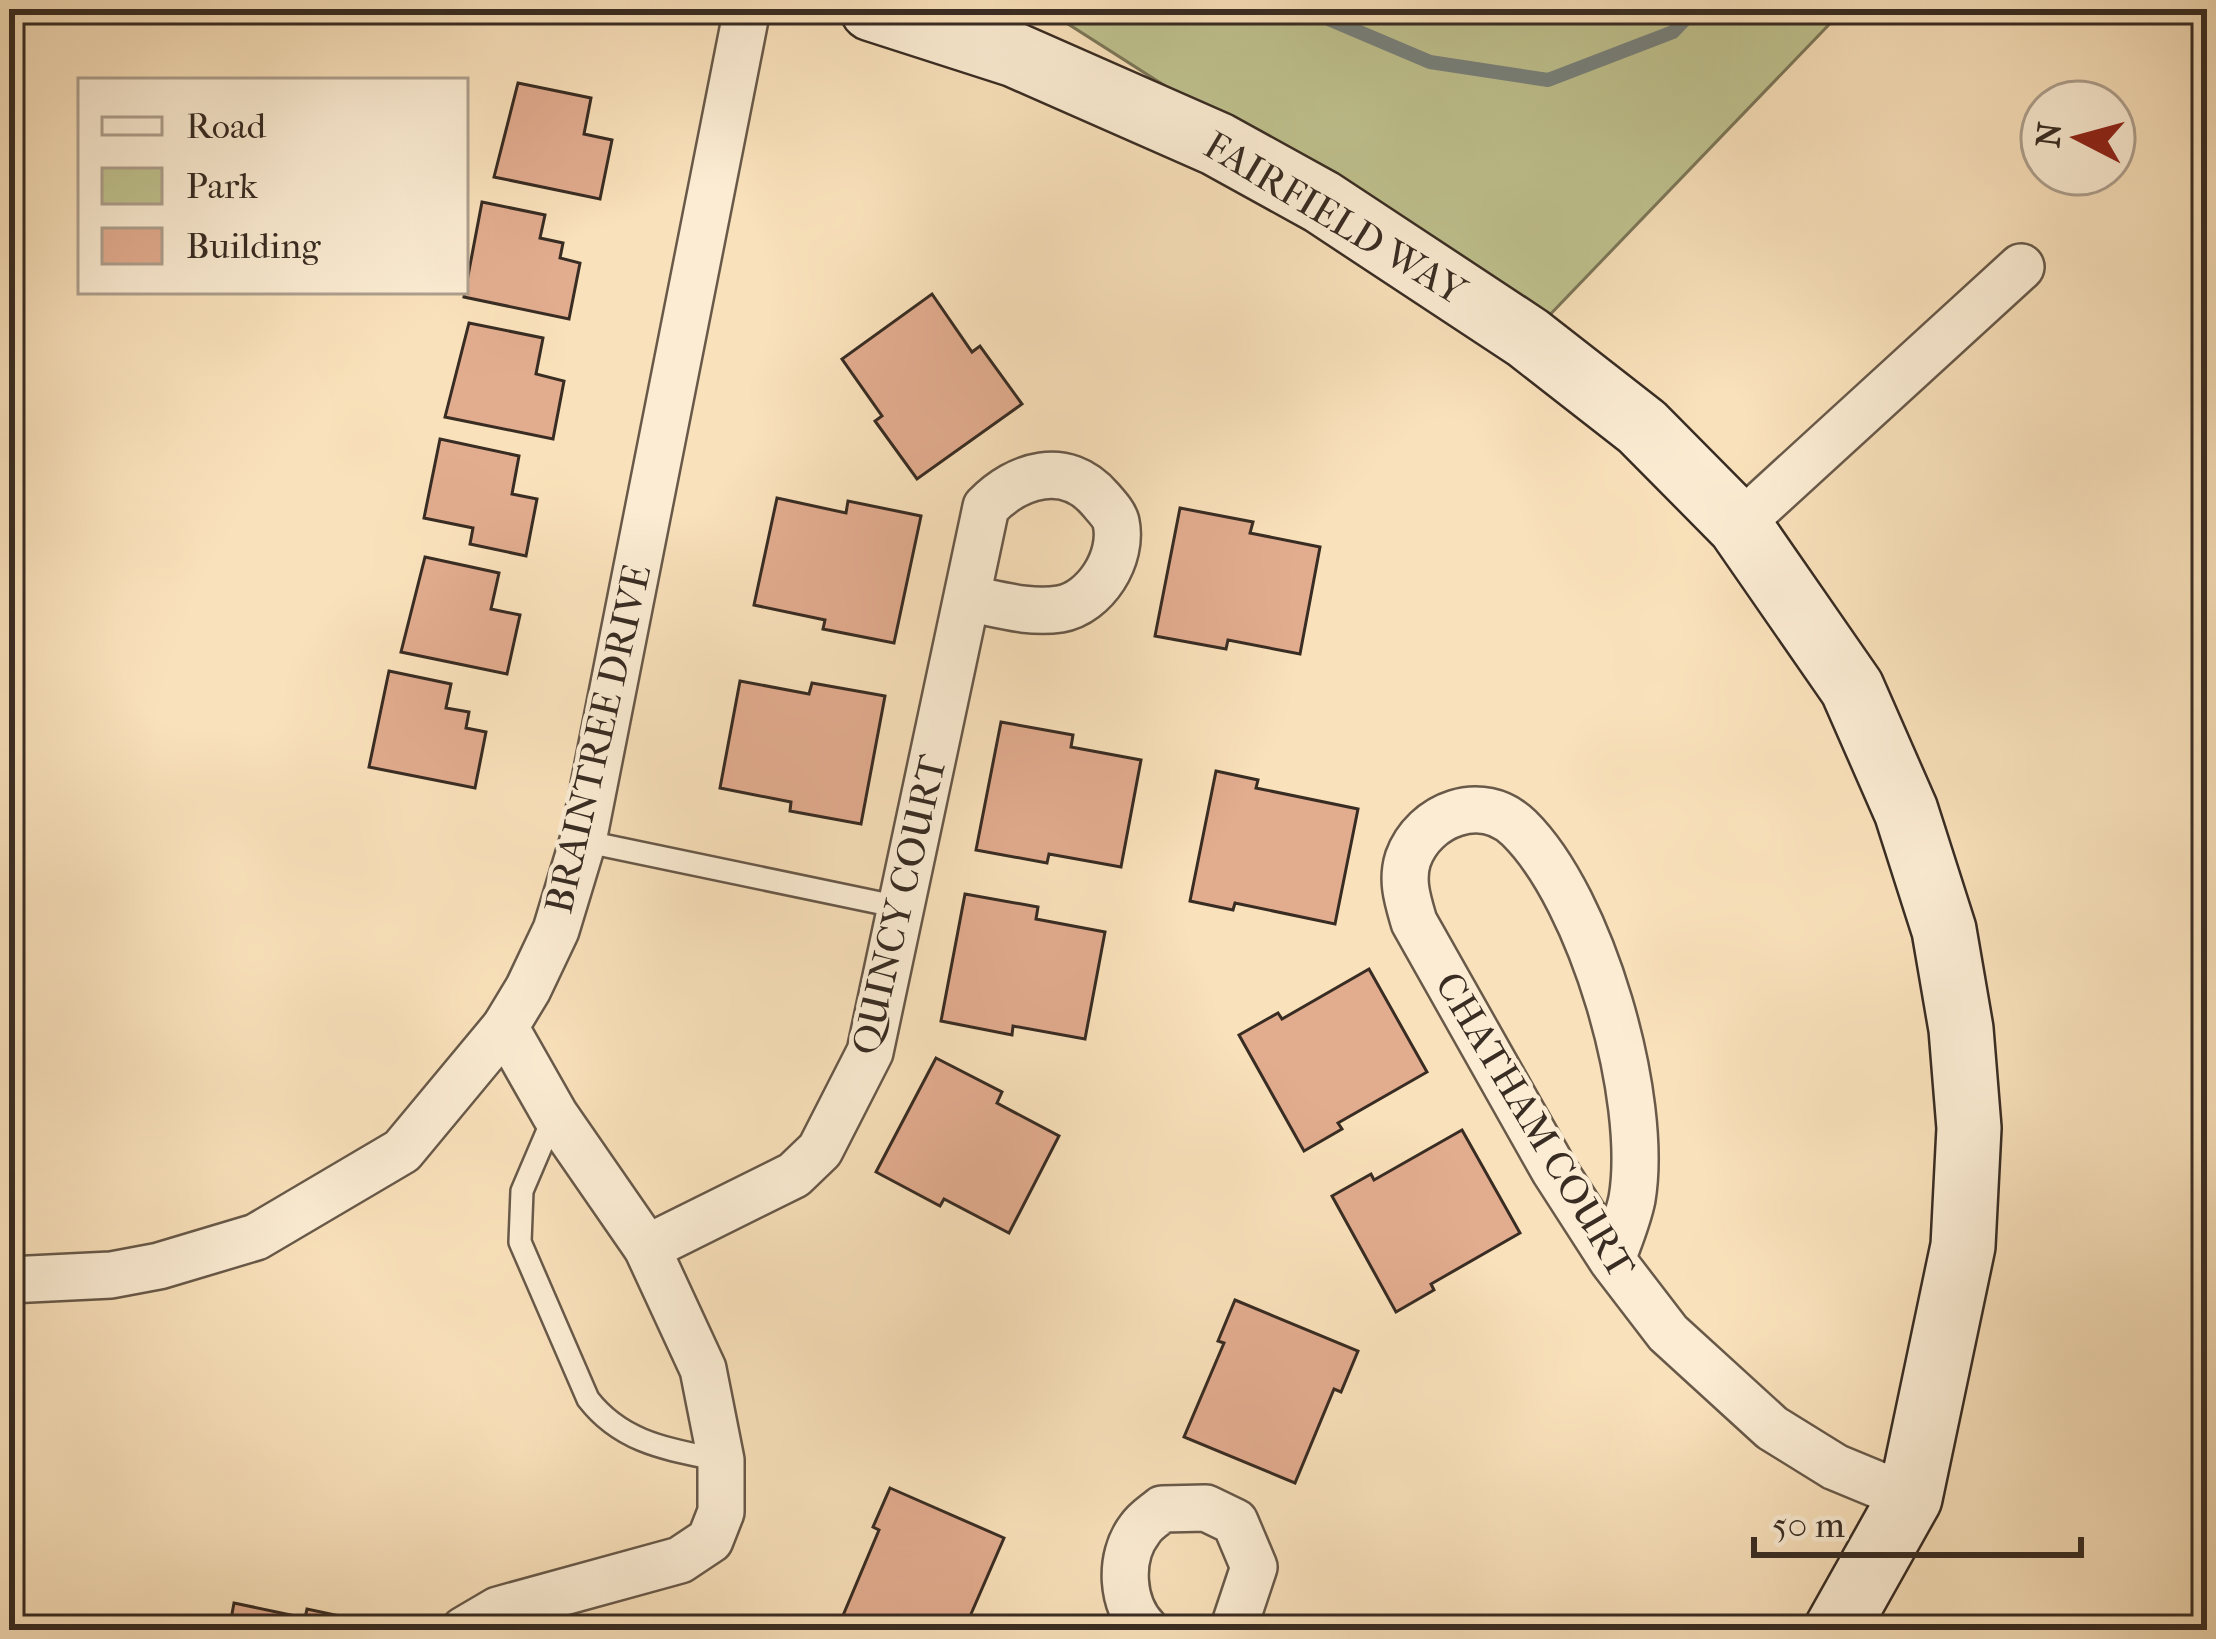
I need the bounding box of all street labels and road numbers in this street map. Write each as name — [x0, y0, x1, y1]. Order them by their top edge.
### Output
street label: FAIRFIELD WAY — [1196, 122, 1475, 315]
street label: BRAINTREE DRIVE — [536, 560, 660, 918]
street label: QUINCY COURT — [842, 750, 956, 1059]
street label: CHATHAM COURT — [1426, 964, 1645, 1287]

